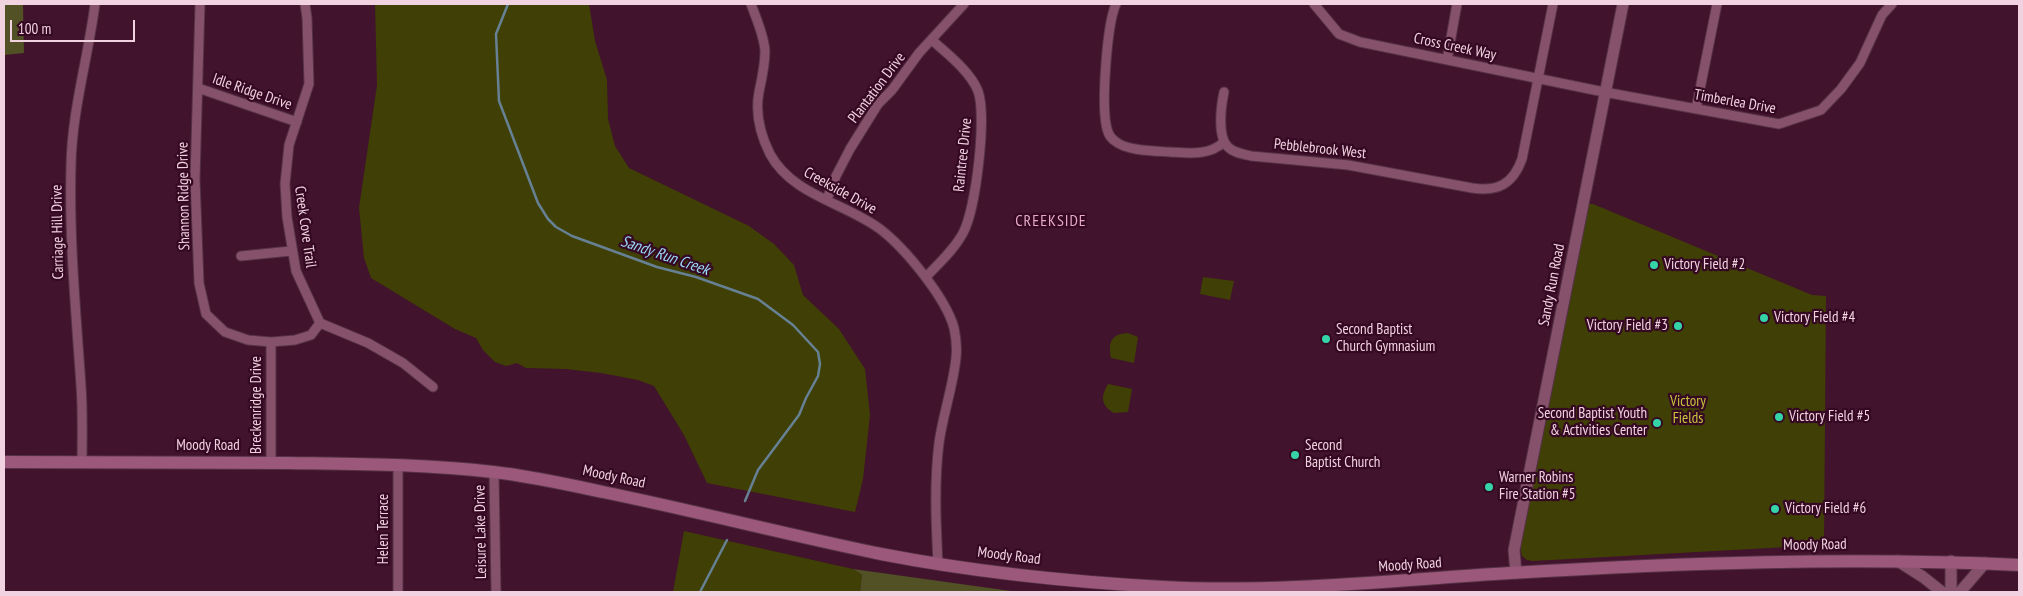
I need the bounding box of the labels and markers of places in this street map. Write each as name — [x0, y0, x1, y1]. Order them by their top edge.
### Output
place label: Victory Field #2 — [1664, 256, 1745, 274]
marker: Victory Field #2 — [1648, 259, 1660, 271]
place label: Victory Field #4 — [1774, 309, 1855, 327]
marker: Victory Field #4 — [1758, 312, 1770, 324]
place label: Victory Field #3 — [1587, 317, 1668, 335]
marker: Victory Field #3 — [1672, 320, 1684, 332]
place label: Second Baptist Church Gymnasium — [1336, 321, 1435, 356]
marker: Second Baptist Church Gymnasium — [1320, 333, 1332, 345]
place label: Second Baptist Youth & Activities Center — [1538, 405, 1647, 440]
place label: Victory Field #5 — [1789, 408, 1870, 426]
marker: Victory Field #5 — [1773, 411, 1785, 423]
marker: Second Baptist Youth & Activities Center — [1651, 417, 1663, 429]
place label: Second Baptist Church — [1305, 437, 1380, 472]
marker: Second Baptist Church — [1289, 449, 1301, 461]
place label: Warner Robins Fire Station #5 — [1499, 469, 1576, 504]
marker: Warner Robins Fire Station #5 — [1483, 481, 1495, 493]
place label: Victory Field #6 — [1785, 500, 1866, 518]
marker: Victory Field #6 — [1769, 503, 1781, 515]

